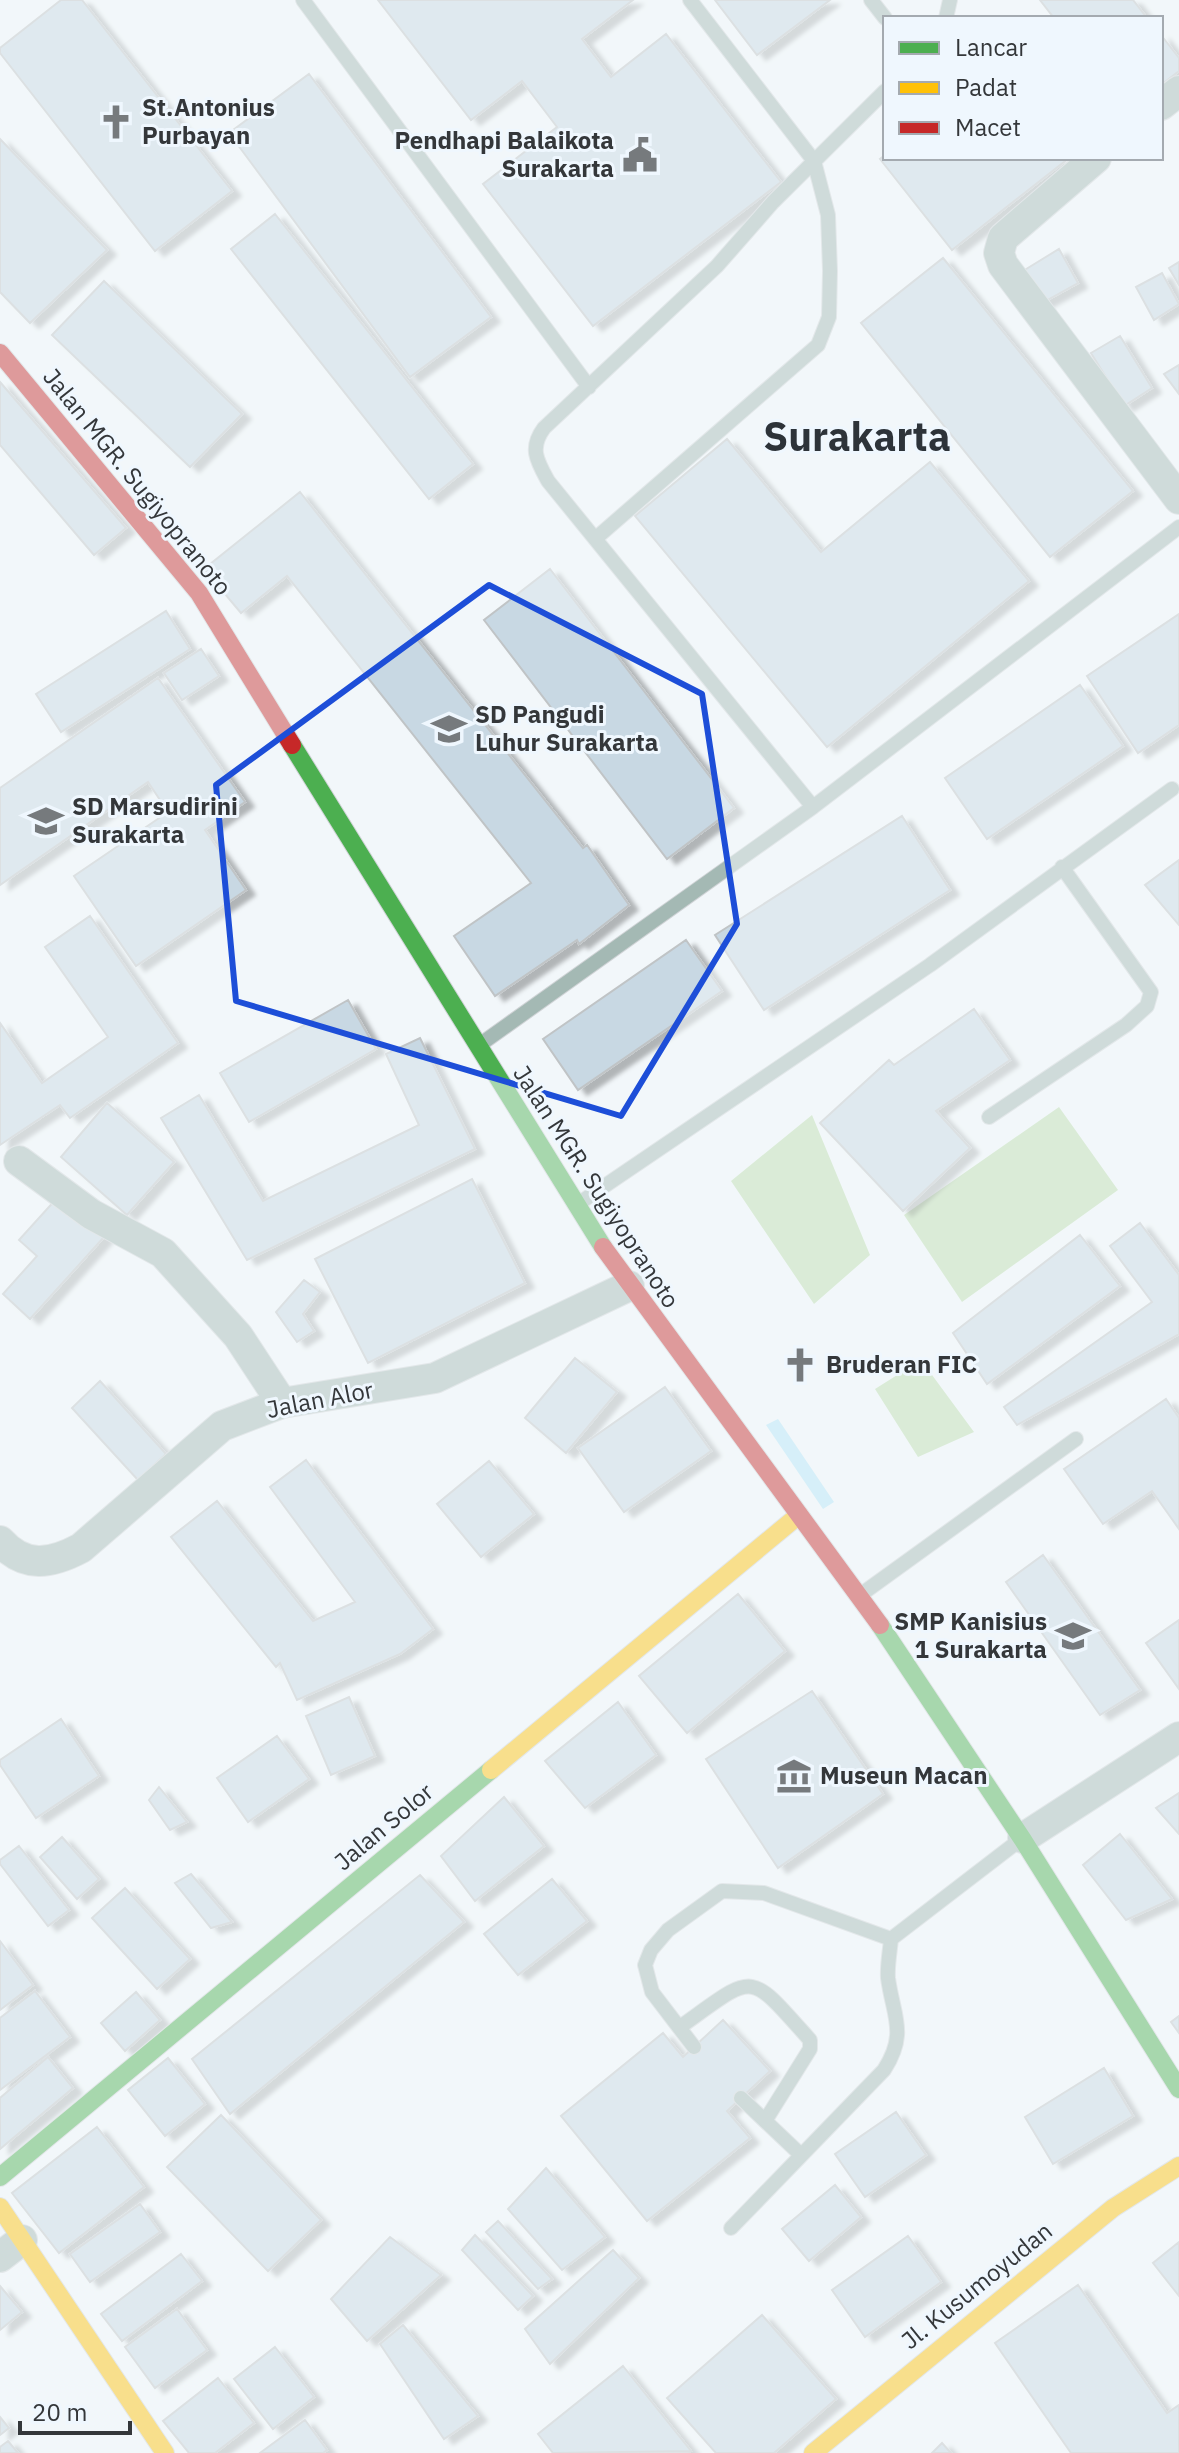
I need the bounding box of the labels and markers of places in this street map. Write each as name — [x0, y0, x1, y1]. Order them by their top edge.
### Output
place label: St.Antonius Purbayan — [142, 91, 275, 151]
church icon: St.Antonius Purbayan — [97, 103, 135, 141]
place label: Pendhapi Balaikota Surakarta — [394, 124, 614, 184]
public building icon: Pendhapi Balaikota Surakarta — [621, 136, 659, 174]
place label: SD Pangudi Luhur Surakarta — [475, 698, 658, 758]
school or university icon: SD Pangudi Luhur Surakarta — [430, 710, 468, 748]
place label: SD Marsudirini Surakarta — [72, 790, 238, 850]
school or university icon: SD Marsudirini Surakarta — [27, 802, 65, 840]
church icon: Bruderan FIC — [781, 1346, 819, 1384]
place label: Bruderan FIC — [826, 1348, 977, 1380]
place label: SMP Kanisius 1 Surakarta — [894, 1605, 1047, 1665]
school or university icon: SMP Kanisius 1 Surakarta — [1054, 1617, 1092, 1655]
museum icon: Museun Macan — [775, 1757, 813, 1795]
place label: Museun Macan — [820, 1759, 988, 1791]

